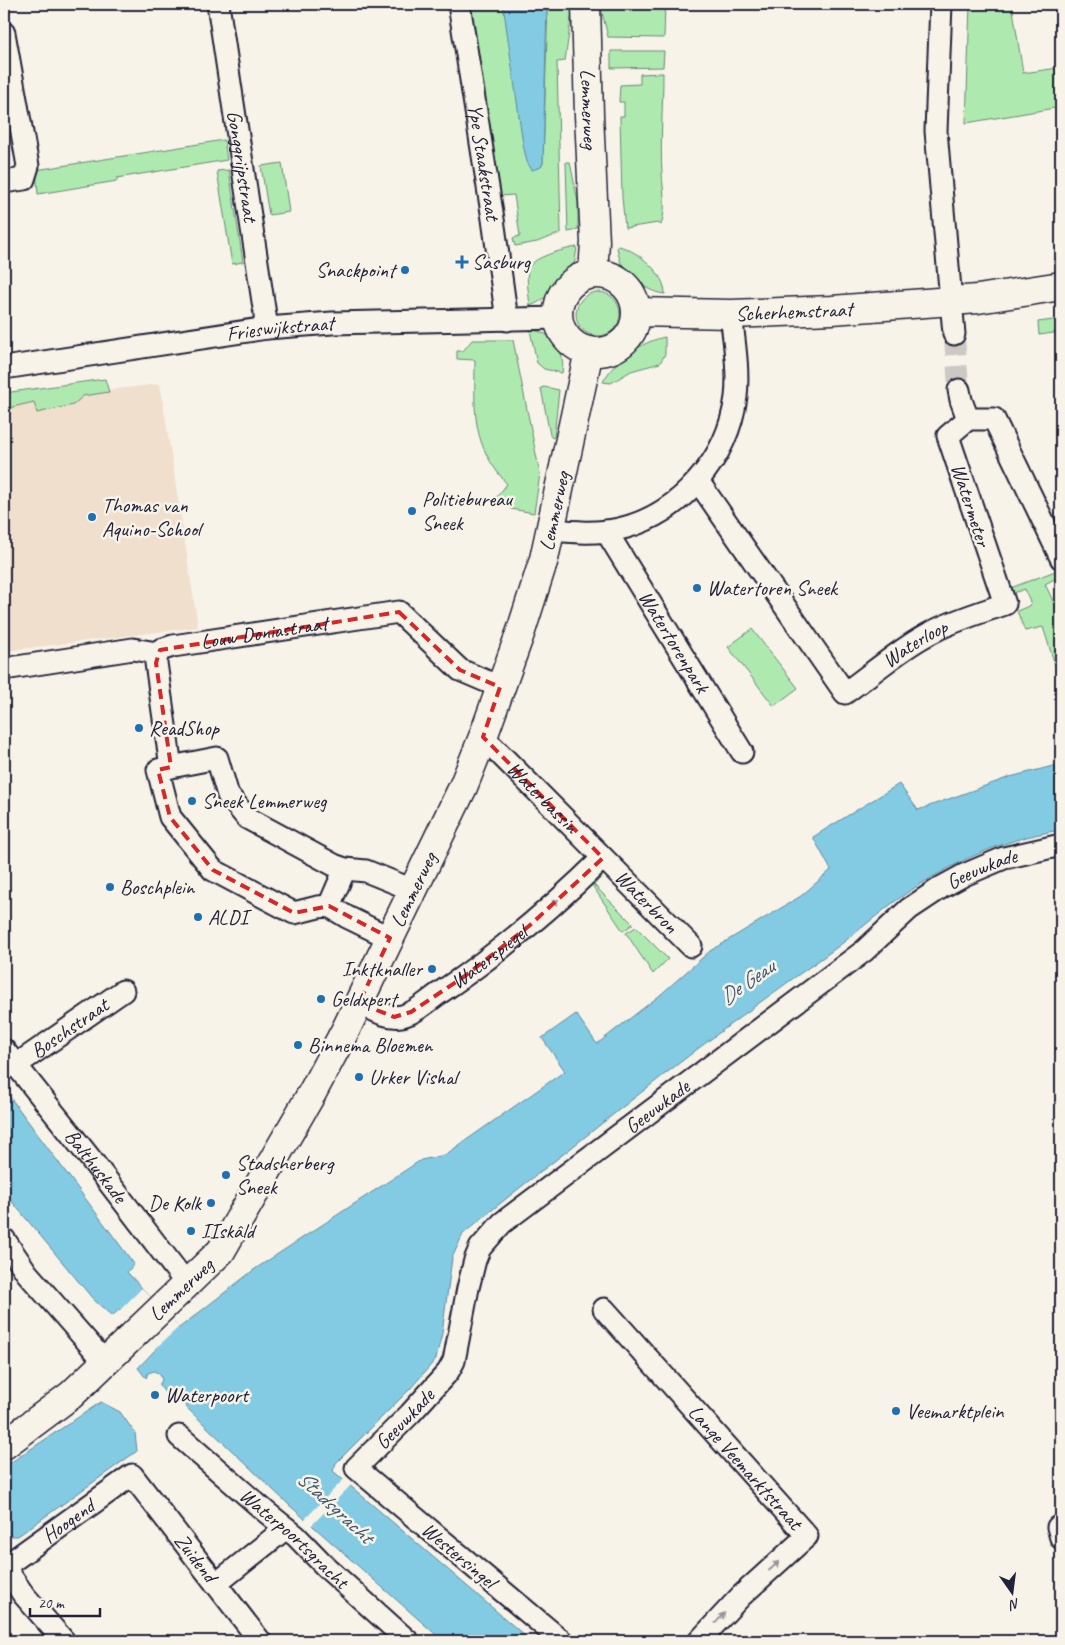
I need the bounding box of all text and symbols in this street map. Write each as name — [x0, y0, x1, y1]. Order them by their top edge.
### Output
street label: Lemmerweg — [575, 69, 604, 151]
street label: Ype Staakstraat — [462, 102, 506, 224]
street label: Gonggrijpstraat — [221, 109, 264, 226]
place label: Sasburg — [472, 249, 532, 275]
marker: Sasburg — [456, 256, 468, 268]
place label: Snackpoint — [316, 257, 398, 283]
marker: Snackpoint — [399, 264, 411, 276]
street label: Scherhemstraat — [735, 295, 856, 327]
street label: Frieswijkstraat — [225, 310, 338, 347]
street label: Watermeter — [945, 460, 997, 551]
street label: Lemmerweg — [533, 468, 576, 553]
place label: Politiebureau Sneek — [422, 486, 513, 536]
place label: Thomas van Aquino-School — [102, 492, 204, 542]
marker: Politiebureau Sneek — [406, 505, 418, 517]
marker: Thomas van Aquino-School — [86, 511, 98, 523]
place label: Watertoren Sneek — [707, 575, 839, 601]
marker: Watertoren Sneek — [691, 582, 703, 594]
street label: Watertorenpark — [633, 586, 716, 699]
street label: Louw Doniastraat — [199, 609, 332, 655]
street label: Waterloop — [877, 613, 952, 673]
place label: ReadShop — [149, 715, 221, 741]
marker: ReadShop — [133, 722, 145, 734]
street label: Waterbassin — [502, 756, 585, 840]
place label: Sneek Lemmerweg — [202, 788, 328, 814]
marker: Sneek Lemmerweg — [186, 795, 198, 807]
street label: Geeuwkade — [942, 842, 1020, 895]
street label: Lemmerweg — [384, 847, 443, 931]
street label: Waterbron — [609, 864, 684, 939]
place label: Boschplein — [120, 874, 196, 900]
marker: Boschplein — [104, 881, 116, 893]
one-way arrow — [547, 899, 560, 910]
place label: ALDI — [208, 904, 252, 930]
marker: ALDI — [192, 911, 204, 923]
street label: Waterspiegel — [445, 917, 535, 994]
water label: De Geau — [714, 951, 783, 1011]
place label: Inktknaller — [342, 956, 423, 982]
marker: Inktknaller — [426, 963, 438, 975]
place label: Geldxpert — [331, 986, 400, 1012]
street label: Boschstraat — [26, 991, 115, 1064]
marker: Geldxpert — [315, 993, 327, 1005]
place label: Binnema Bloemen — [308, 1032, 434, 1058]
marker: Binnema Bloemen — [292, 1039, 304, 1051]
place label: Urker Vishal — [369, 1064, 461, 1090]
marker: Urker Vishal — [353, 1071, 365, 1083]
street label: Geeuwkade — [619, 1073, 696, 1139]
street label: Balthuskade — [59, 1124, 134, 1210]
place label: Stadsherberg Sneek — [236, 1150, 335, 1200]
marker: Stadsherberg Sneek — [220, 1169, 232, 1181]
place label: De Kolk — [149, 1190, 202, 1216]
marker: De Kolk — [205, 1197, 217, 1209]
place label: IIskâld — [201, 1218, 258, 1244]
marker: IIskâld — [185, 1225, 197, 1237]
street label: Lemmerweg — [143, 1251, 220, 1327]
place label: Waterpoort — [165, 1382, 250, 1408]
street label: Geeuwkade — [369, 1382, 440, 1455]
marker: Waterpoort — [149, 1389, 161, 1401]
place label: Veemarktplein — [906, 1398, 1004, 1424]
street label: Lange Veemarktstraat — [683, 1399, 809, 1536]
marker: Veemarktplein — [890, 1405, 902, 1417]
water label: Stadsgracht — [291, 1465, 383, 1553]
street label: Waterpoortsgracht — [234, 1482, 355, 1595]
street label: Hoogend — [37, 1492, 102, 1549]
street label: Westersingel — [416, 1516, 504, 1596]
street label: Zuidend — [169, 1528, 224, 1589]
one-way arrow — [767, 1560, 779, 1572]
north arrow — [988, 1568, 1038, 1618]
scale bar — [30, 1585, 100, 1617]
text: 20 m — [38, 1594, 65, 1613]
text: N — [1007, 1595, 1021, 1614]
one-way arrow — [714, 1613, 726, 1625]

